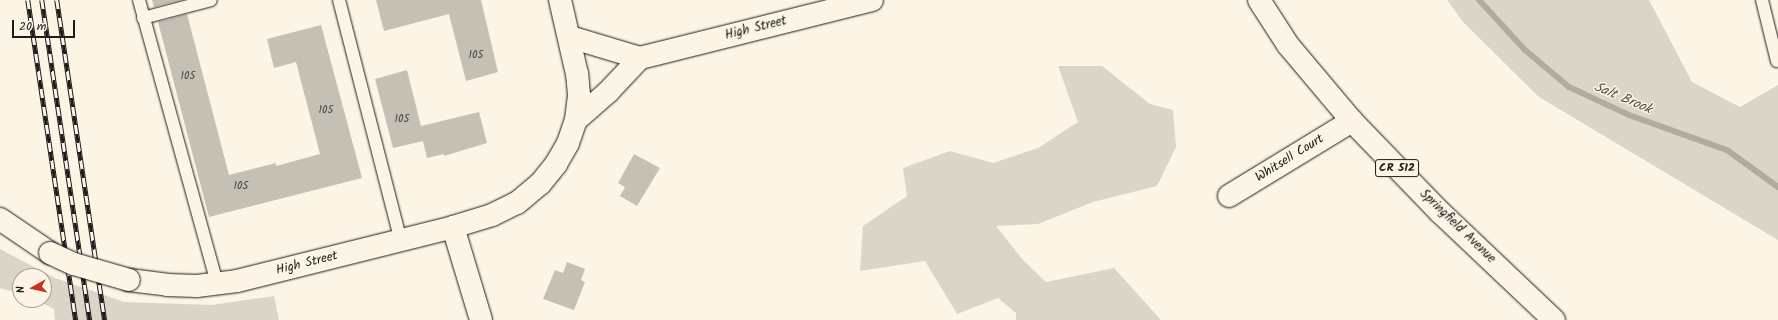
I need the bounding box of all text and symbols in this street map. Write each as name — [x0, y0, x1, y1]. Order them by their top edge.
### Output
scale bar — [14, 12, 77, 38]
street label: High Street — [723, 14, 789, 44]
text: 20 m — [19, 17, 46, 36]
house number: 105 — [469, 48, 483, 62]
house number: 105 — [181, 69, 195, 83]
water label: Salt Brook — [1592, 78, 1654, 118]
house number: 105 — [319, 103, 333, 117]
house number: 105 — [395, 112, 409, 126]
street label: Whitsell Court — [1253, 132, 1327, 186]
road number: CR 512 — [1375, 158, 1419, 178]
house number: 105 — [234, 179, 248, 193]
street label: Springfield Avenue — [1416, 187, 1498, 267]
street label: High Street — [274, 249, 340, 279]
north arrow — [12, 268, 52, 308]
text: N — [12, 285, 31, 294]

